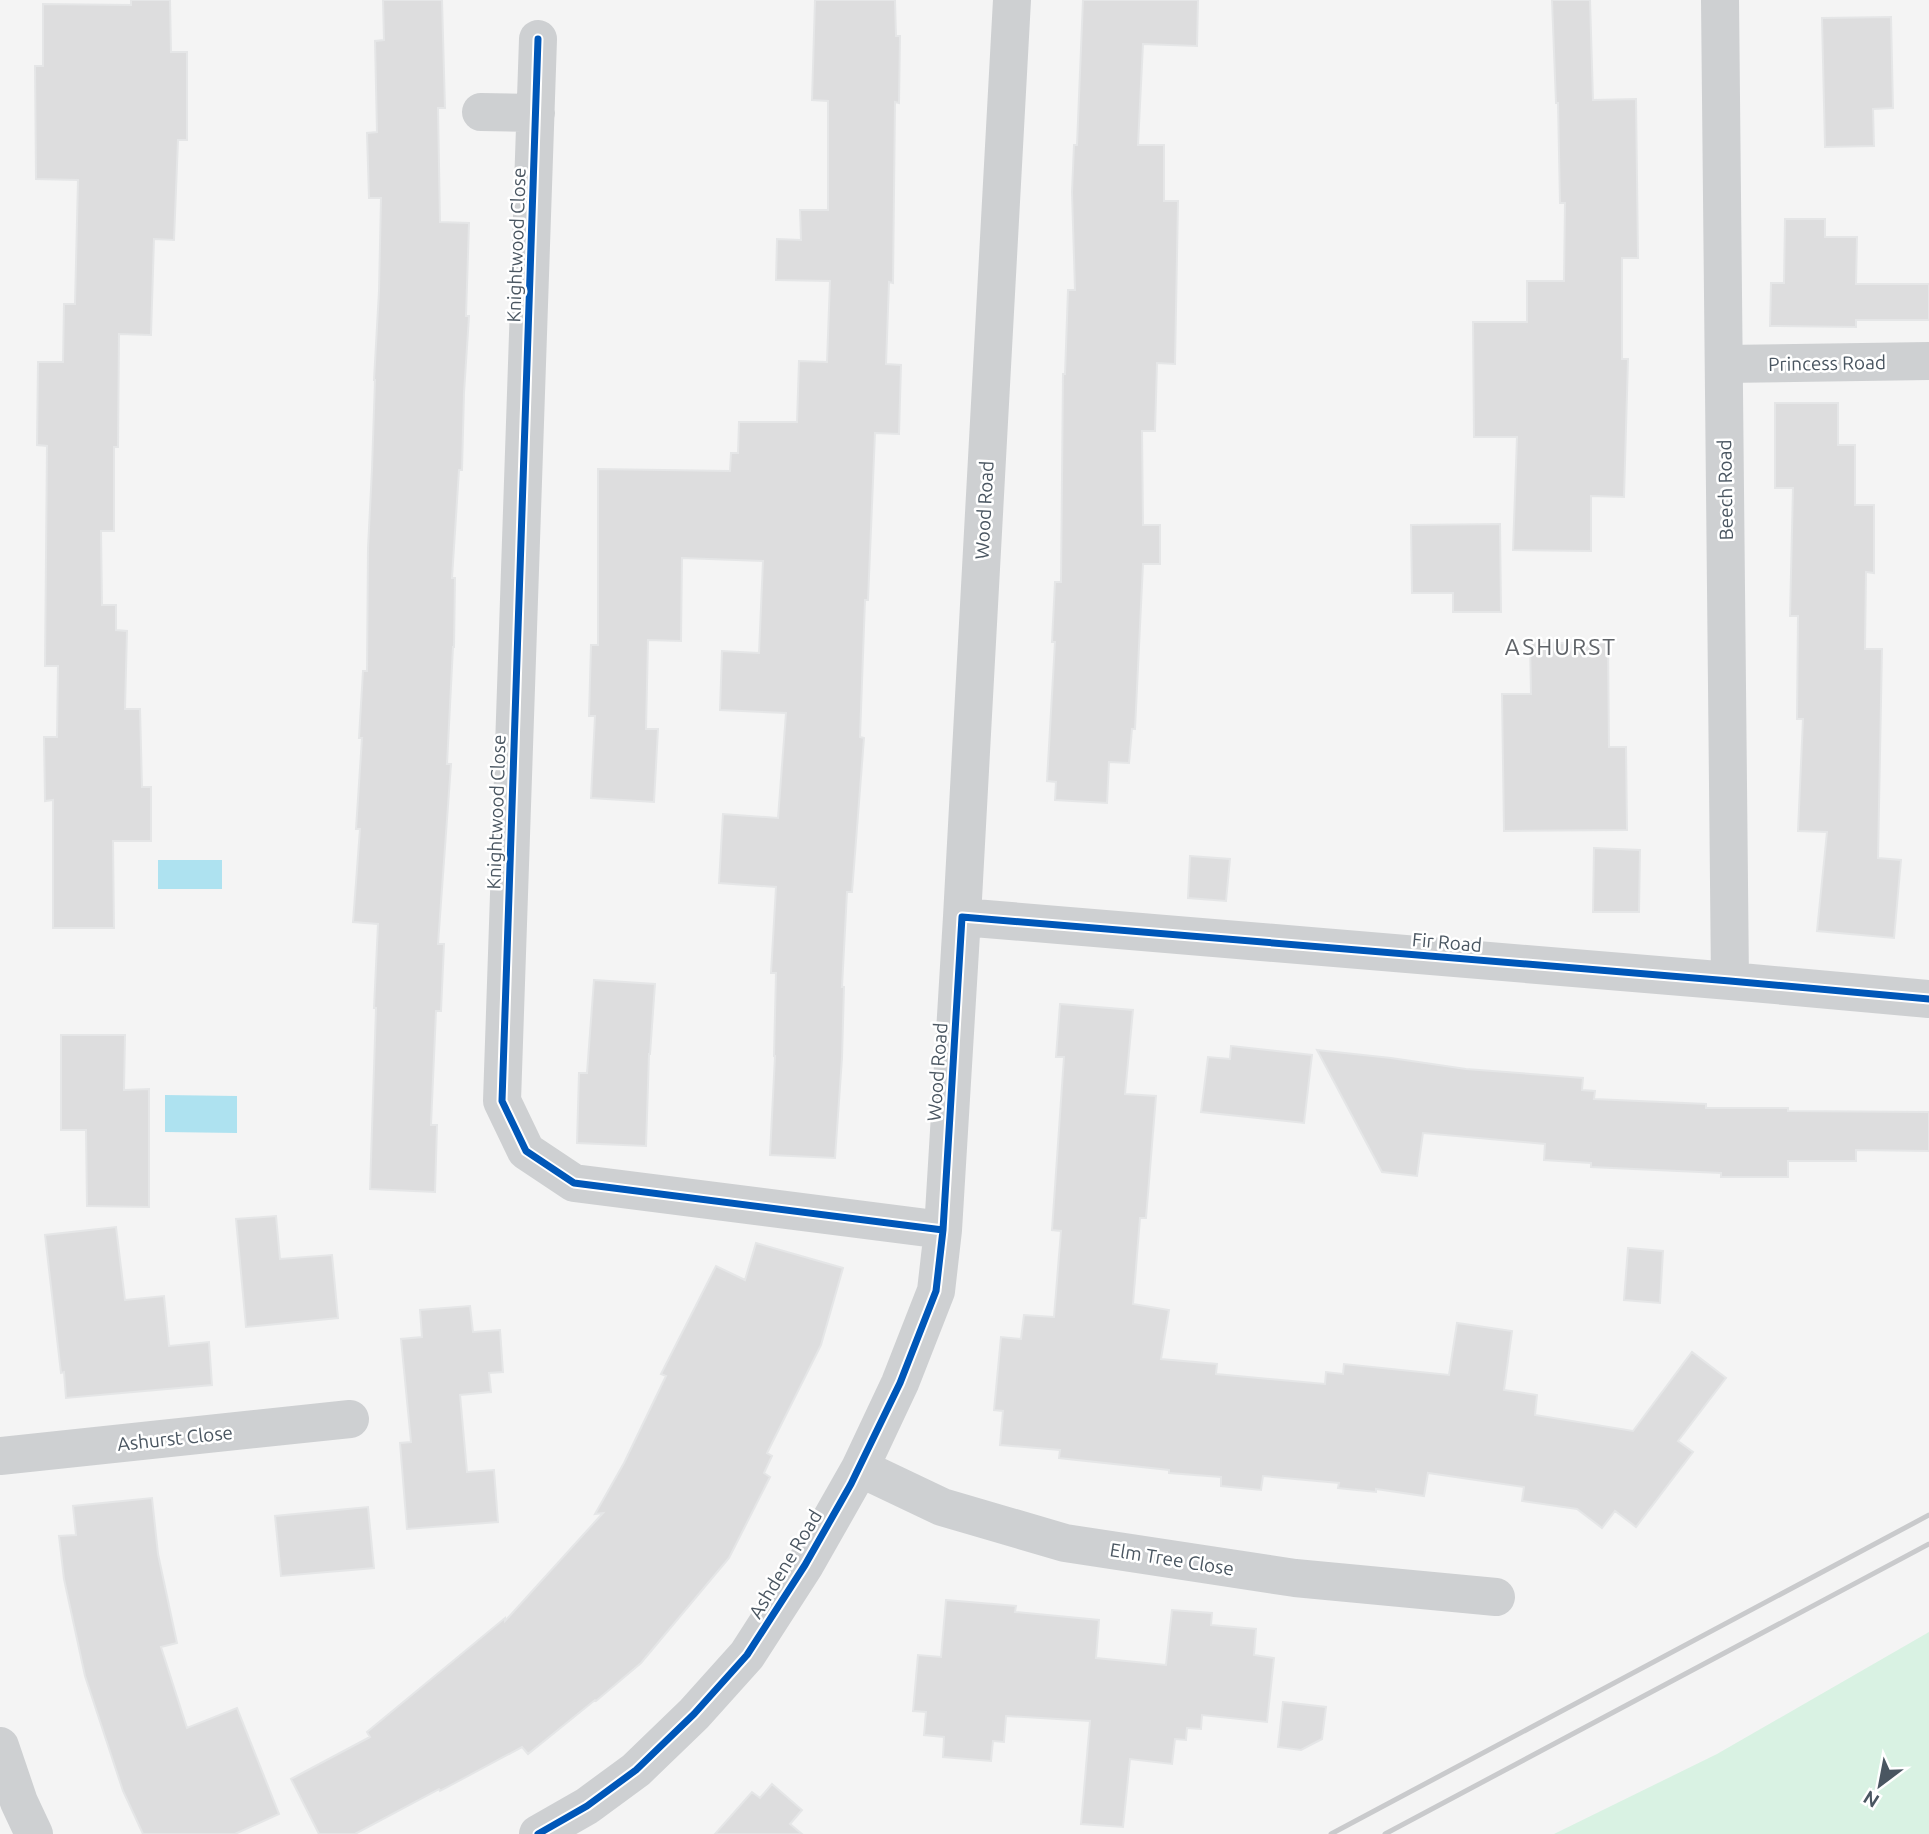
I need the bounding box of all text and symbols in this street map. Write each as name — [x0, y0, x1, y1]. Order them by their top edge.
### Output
street label: Knightwood Close — [502, 167, 530, 323]
street label: Princess Road — [1768, 351, 1886, 375]
street label: Beech Road — [1713, 439, 1737, 541]
street label: Wood Road — [970, 460, 998, 560]
district label: ASHURST — [1505, 634, 1617, 659]
street label: Knightwood Close — [482, 734, 510, 890]
street label: Fir Road — [1411, 928, 1483, 956]
street label: Wood Road — [923, 1022, 951, 1122]
street label: Ashurst Close — [116, 1421, 234, 1455]
street label: Ashdene Road — [744, 1506, 826, 1622]
street label: Elm Tree Close — [1108, 1538, 1236, 1580]
north arrow — [1845, 1750, 1915, 1820]
text: N — [1859, 1786, 1883, 1813]

